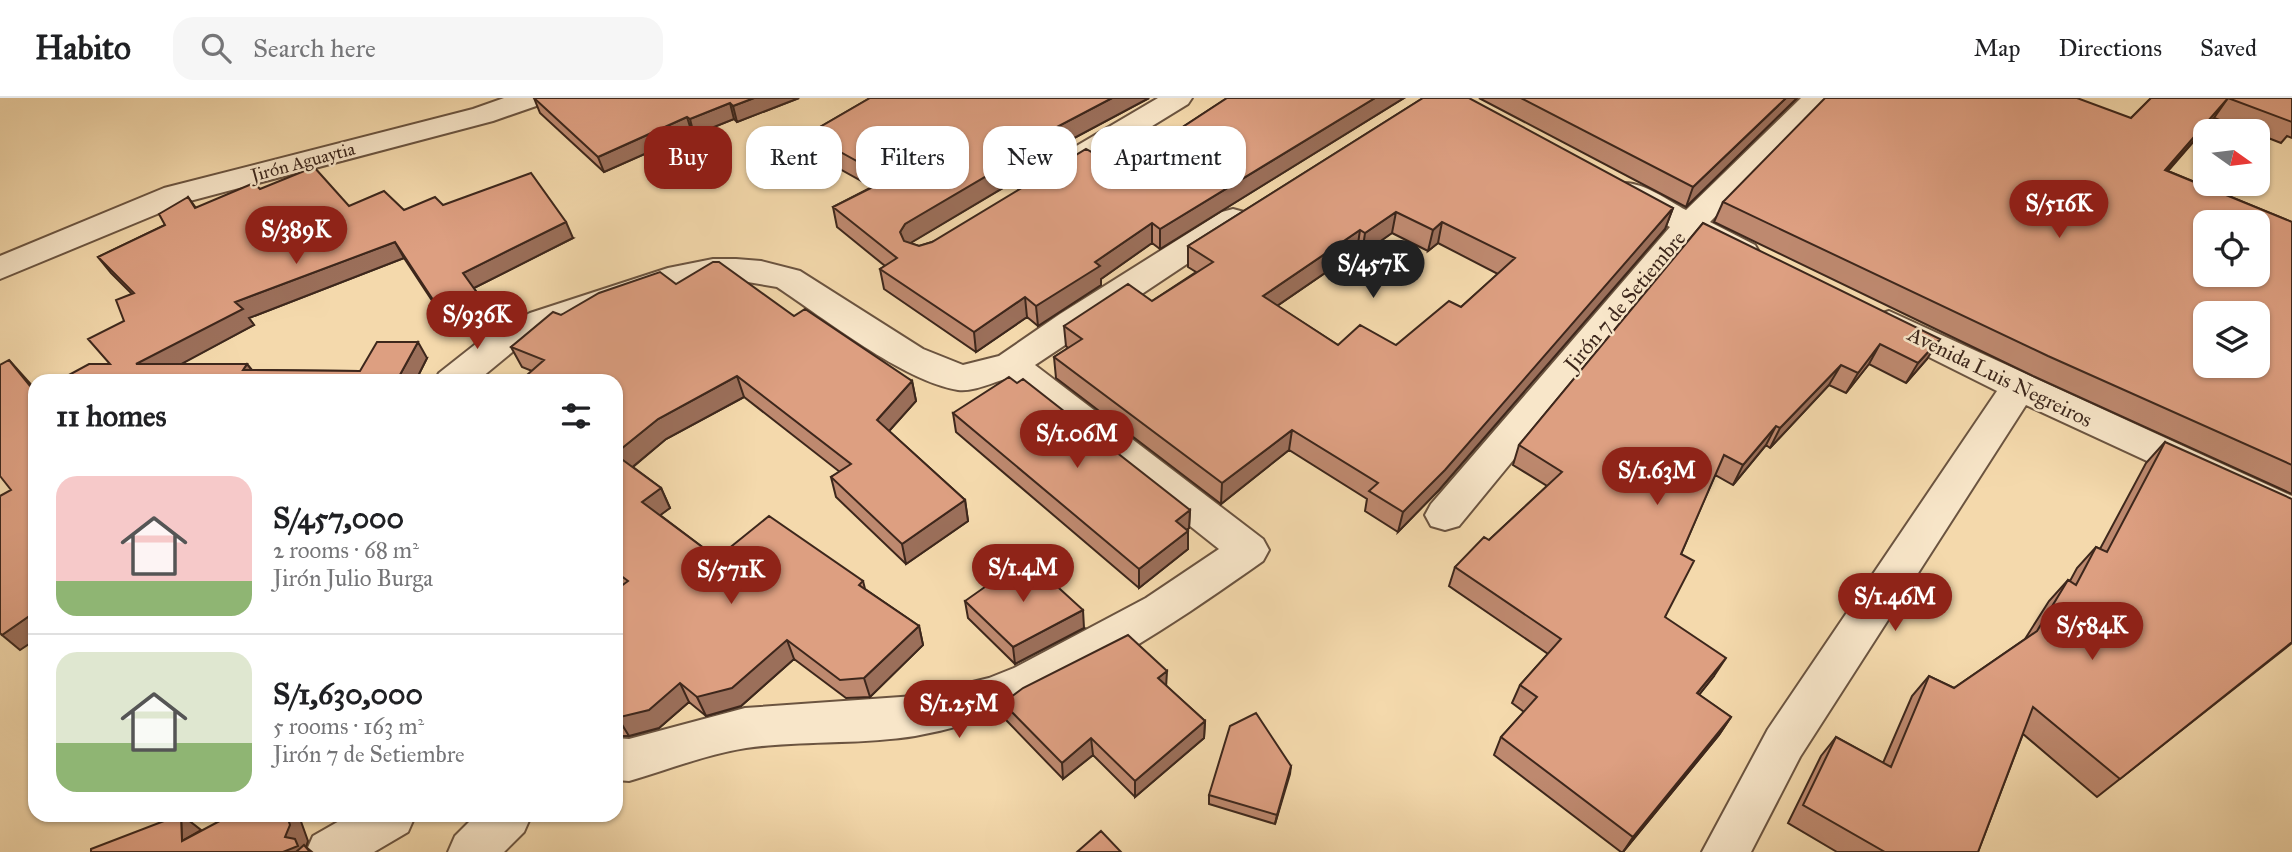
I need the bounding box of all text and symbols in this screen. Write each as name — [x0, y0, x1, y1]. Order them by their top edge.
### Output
search box — [173, 17, 663, 80]
text: Habito — [35, 28, 131, 68]
icon: search — [197, 29, 235, 67]
text: Search here — [253, 32, 376, 64]
text: Map — [1974, 33, 2021, 63]
text: Directions — [2059, 33, 2162, 63]
text: Saved — [2200, 33, 2257, 63]
north arrow — [2193, 119, 2270, 196]
map controls — [2193, 119, 2270, 378]
chip: Buy — [644, 126, 732, 189]
chip: Rent — [746, 126, 842, 189]
chip: Filters — [856, 126, 969, 189]
chip: New — [983, 126, 1077, 189]
chip: Apartment — [1091, 126, 1246, 189]
street label: Jirón Aguaytia — [247, 137, 358, 188]
pin: S/516K — [2002, 180, 2116, 240]
text: S/516K — [2025, 189, 2093, 217]
pin: S/389K — [239, 206, 353, 266]
button: locate — [2193, 210, 2270, 287]
text: S/389K — [261, 215, 331, 243]
street label: Jirón 7 de Setiembre — [1558, 225, 1691, 378]
pin: S/457K — [1316, 240, 1430, 300]
text: S/457K — [1338, 249, 1408, 277]
pin: S/936K — [420, 292, 534, 351]
text: S/936K — [442, 300, 512, 328]
button: layers — [2193, 301, 2270, 378]
street label: Avenida Luis Negreiros — [1903, 321, 2096, 433]
icon: filters — [557, 397, 595, 435]
text: 11 homes — [56, 398, 167, 434]
pin: S/1.06M — [1012, 410, 1142, 470]
text: S/1.06M — [1036, 419, 1118, 447]
pin: S/1.63M — [1592, 448, 1722, 507]
text: S/1.63M — [1618, 456, 1696, 484]
text: S/457,000 — [273, 500, 404, 536]
icon: home — [112, 504, 196, 588]
text: 2 rooms · 68 m² — [273, 536, 419, 564]
pin: S/1.4M — [966, 545, 1080, 604]
pin: S/571K — [674, 546, 788, 606]
text: S/1.4M — [988, 553, 1058, 581]
text: S/571K — [697, 555, 765, 583]
text: Jirón Julio Burga — [273, 564, 433, 592]
pin: S/1.46M — [1830, 574, 1960, 633]
text: S/1.46M — [1854, 582, 1936, 610]
pin: S/584K — [2035, 602, 2149, 662]
text: S/584K — [2056, 611, 2128, 639]
text: S/1,630,000 — [273, 676, 423, 712]
icon: home — [112, 680, 196, 764]
pin: S/1.25M — [894, 680, 1024, 740]
text: S/1.25M — [920, 689, 998, 717]
text: 5 rooms · 163 m² — [273, 712, 424, 740]
text: Jirón 7 de Setiembre — [273, 740, 465, 768]

